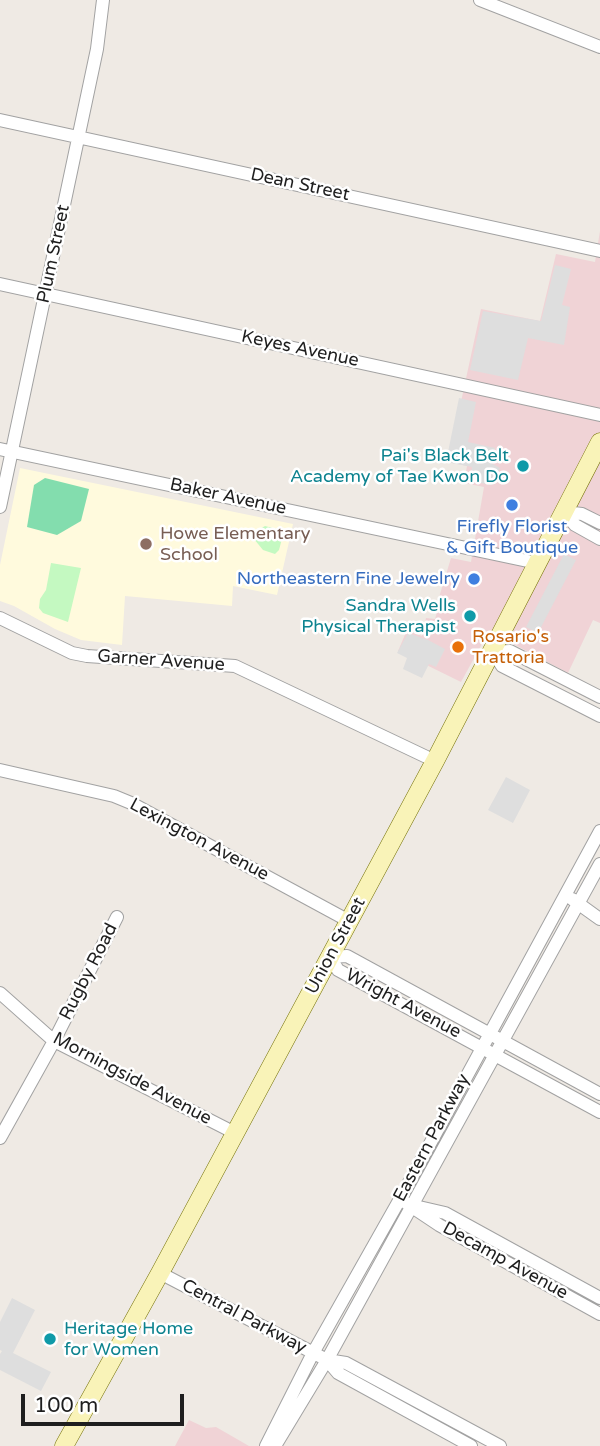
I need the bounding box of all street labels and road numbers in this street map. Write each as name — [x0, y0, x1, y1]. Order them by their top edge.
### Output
street label: Dean Street — [249, 164, 351, 206]
street label: Plum Street — [33, 203, 75, 305]
street label: Keyes Avenue — [239, 326, 361, 372]
street label: Baker Avenue — [168, 474, 288, 520]
street label: Garner Avenue — [97, 646, 225, 676]
street label: Lexington Avenue — [126, 794, 272, 886]
street label: Union Street — [301, 894, 371, 998]
street label: Rugby Road — [55, 920, 123, 1024]
street label: Wright Avenue — [342, 964, 464, 1044]
street label: Morningside Avenue — [49, 1028, 215, 1130]
street label: Eastern Parkway — [389, 1070, 475, 1206]
street label: Decamp Avenue — [439, 1218, 571, 1304]
street label: Central Parkway — [178, 1275, 310, 1359]

